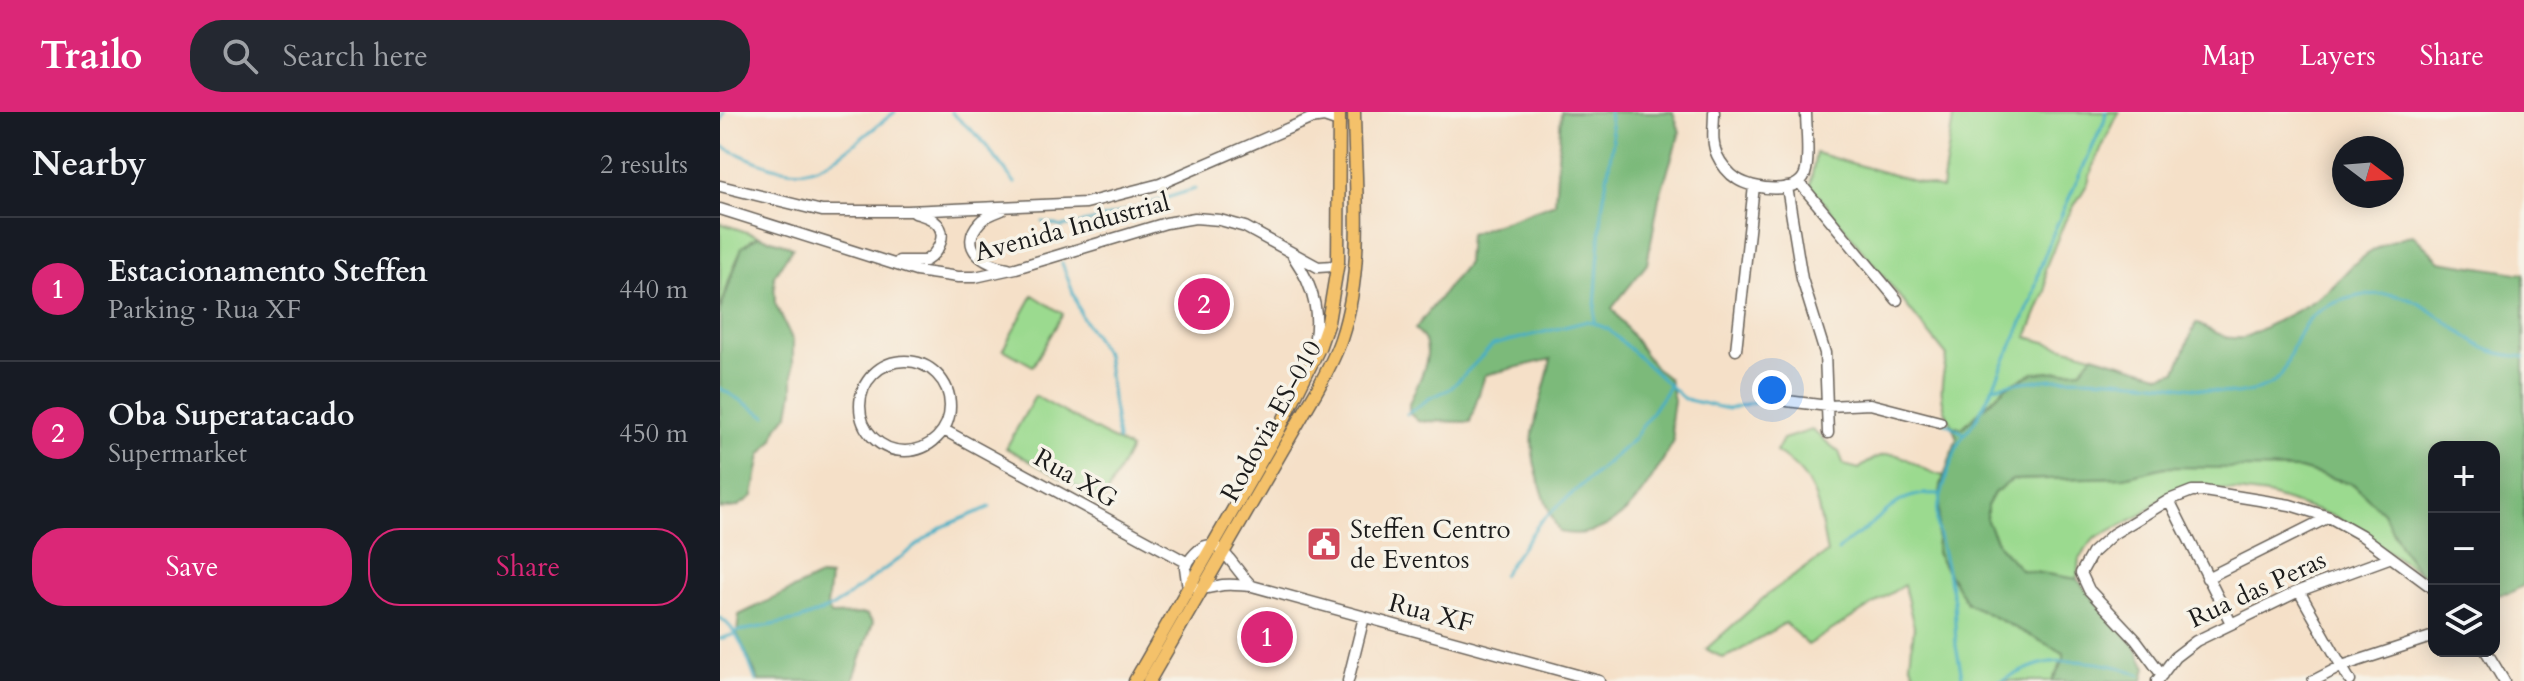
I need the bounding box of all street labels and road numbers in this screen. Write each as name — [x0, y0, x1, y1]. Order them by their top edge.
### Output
street label: Avenida Industrial — [970, 184, 1174, 270]
street label: Rodovia ES-010 — [1212, 334, 1330, 508]
street label: Rua XG — [1028, 440, 1124, 516]
street label: Rua das Peras — [2183, 542, 2331, 636]
street label: Rua XF — [1385, 585, 1477, 641]

